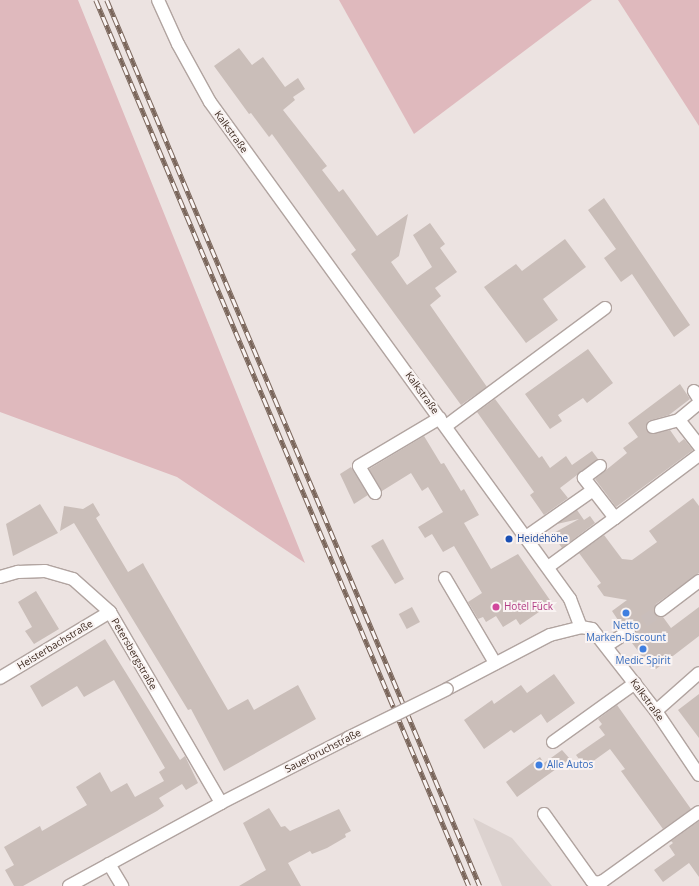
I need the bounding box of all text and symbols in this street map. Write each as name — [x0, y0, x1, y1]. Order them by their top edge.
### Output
street label: Kalkstraße — [212, 109, 250, 155]
street label: Kalkstraße — [403, 370, 441, 416]
place label: Heidehöhe — [517, 533, 568, 545]
marker: Heidehöhe — [504, 534, 514, 544]
place label: Hotel Fück — [504, 601, 553, 613]
marker: Hotel Fück — [491, 602, 501, 612]
marker: Netto Marken-Discount — [621, 608, 631, 618]
street label: Petersbergstraße — [109, 616, 159, 692]
street label: Heisterbachstraße — [15, 618, 95, 672]
place label: Netto Marken-Discount — [586, 619, 666, 642]
marker: Medic Spirit — [638, 644, 648, 654]
place label: Medic Spirit — [616, 655, 670, 667]
street label: Kalkstraße — [628, 677, 666, 723]
street label: Sauerbruchstraße — [283, 727, 363, 775]
place label: Alle Autos — [547, 759, 593, 771]
marker: Alle Autos — [534, 760, 544, 770]

